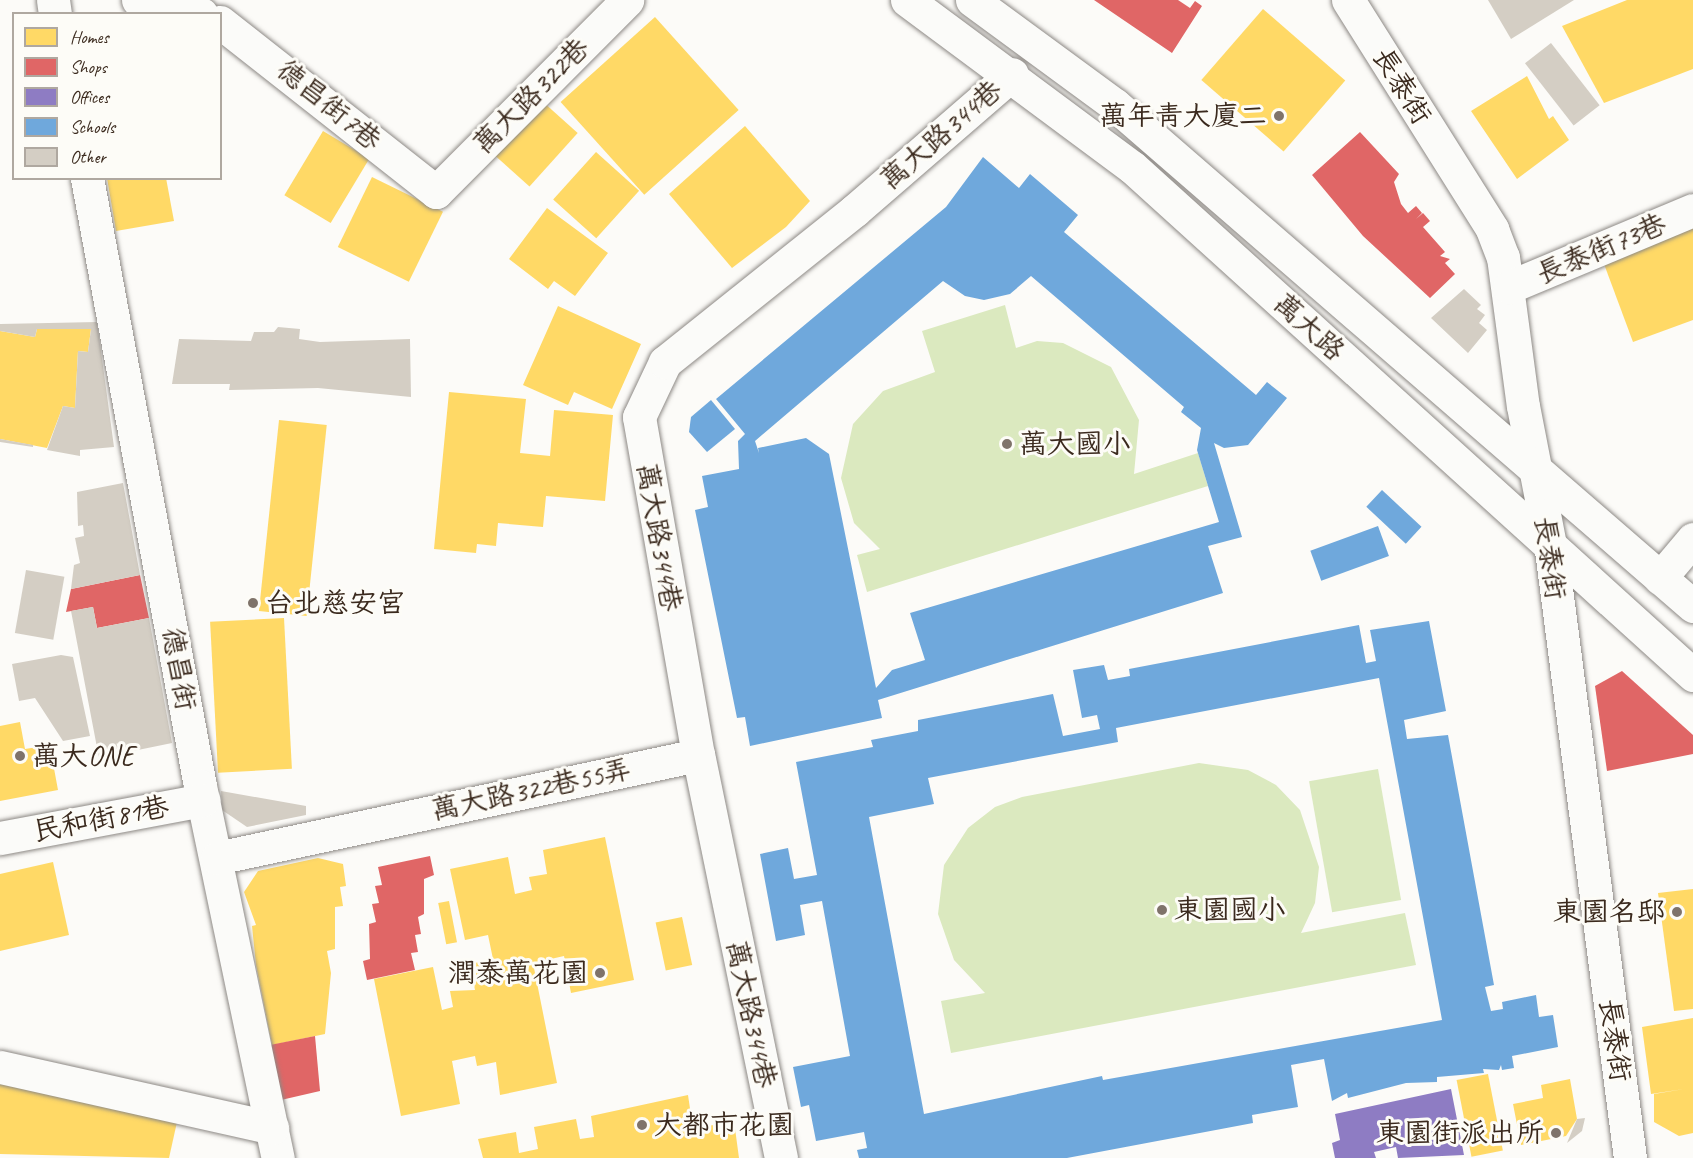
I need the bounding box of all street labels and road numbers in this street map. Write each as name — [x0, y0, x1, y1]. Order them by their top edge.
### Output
street label: 萬大路322巷 — [466, 31, 596, 161]
street label: 長泰街 — [1365, 41, 1439, 131]
street label: 德昌街7巷 — [270, 53, 388, 157]
street label: 萬大路344巷 — [873, 73, 1009, 197]
street label: 長泰街73巷 — [1531, 207, 1671, 291]
street label: 萬大路 — [1267, 286, 1351, 368]
street label: 萬大路344巷 — [629, 460, 689, 614]
street label: 長泰街 — [1528, 514, 1572, 602]
street label: 德昌街 — [155, 625, 203, 713]
street label: 萬大路322巷55弄 — [428, 752, 634, 828]
street label: 民和街81巷 — [30, 789, 172, 849]
street label: 萬大路344巷 — [719, 937, 783, 1091]
street label: 長泰街 — [1593, 996, 1637, 1084]

